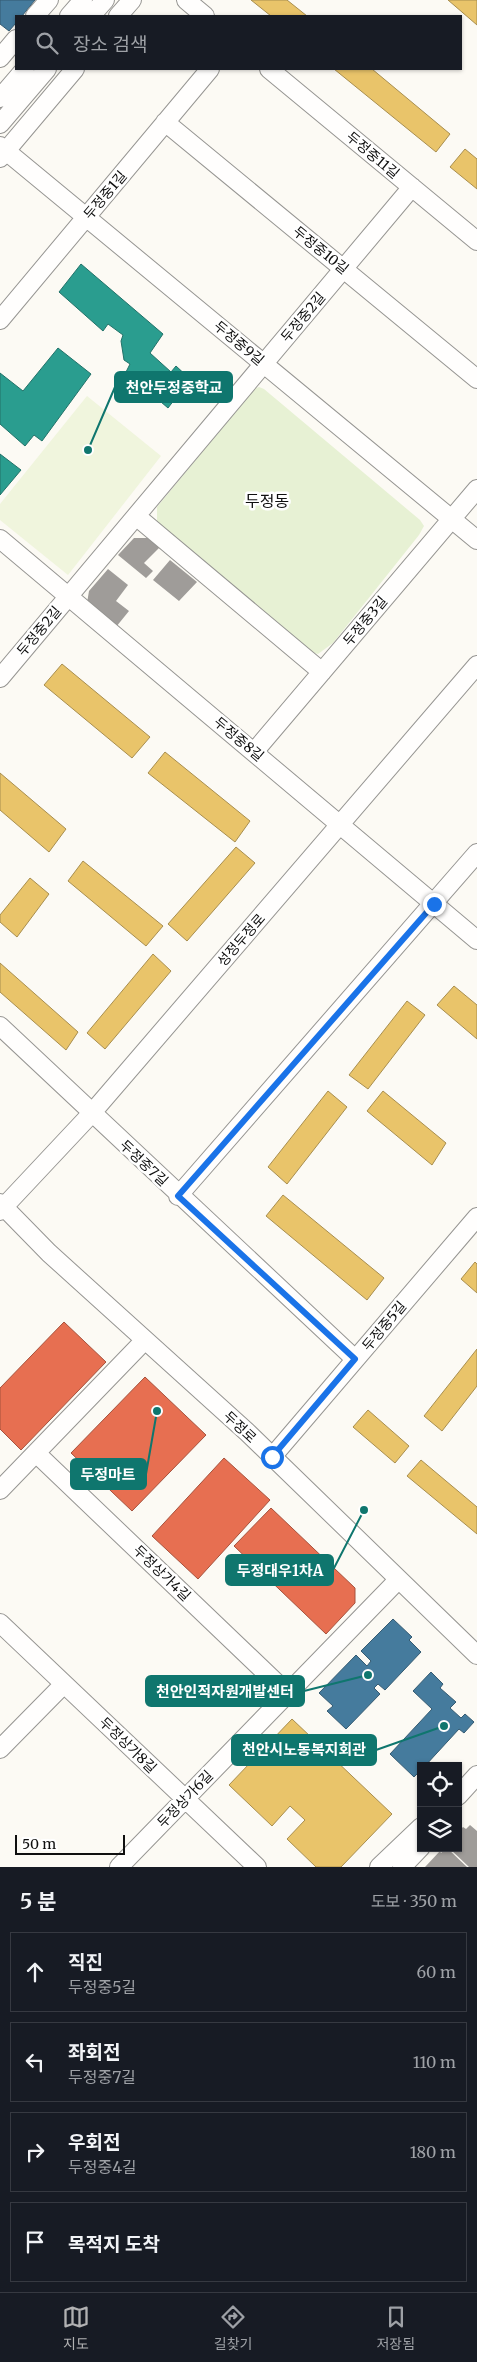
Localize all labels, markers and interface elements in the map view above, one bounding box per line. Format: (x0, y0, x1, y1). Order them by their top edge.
search box (15, 15, 462, 70)
icon: search (33, 29, 61, 57)
text: 장소 검색 (73, 32, 147, 56)
street label: 두정중11길 (343, 128, 403, 182)
street label: 두정중1길 (80, 167, 130, 223)
street label: 두정중10길 (290, 222, 352, 278)
street label: 두정중2길 (277, 288, 329, 346)
street label: 두정중9길 (210, 317, 268, 369)
callout: 천안두정중학교 (115, 372, 232, 402)
text: 천안두정중학교 (126, 378, 222, 397)
district label: 두정동 (245, 491, 289, 511)
street label: 두정중3길 (339, 592, 391, 650)
street label: 두정중2길 (13, 602, 65, 660)
street label: 두정중8길 (210, 713, 268, 765)
route end (423, 893, 446, 916)
street label: 성정두정로 (213, 910, 269, 970)
street label: 두정중7길 (116, 1136, 172, 1190)
street label: 두정중5길 (358, 1297, 410, 1355)
street label: 두정로 (220, 1407, 260, 1447)
route start (261, 1446, 284, 1469)
callout: 두정마트 (71, 1459, 146, 1489)
text: 두정마트 (80, 1465, 136, 1484)
street label: 두정상가4길 (129, 1541, 195, 1605)
callout: 두정대우1차A (226, 1555, 333, 1585)
text: 두정대우1차A (237, 1561, 324, 1580)
callout: 천안인적자원개발센터 (146, 1676, 304, 1706)
text: 천안인적자원개발센터 (156, 1682, 294, 1701)
street label: 두정상가8길 (96, 1713, 160, 1777)
callout: 천안시노동복지회관 (232, 1735, 376, 1765)
text: 천안시노동복지회관 (242, 1740, 366, 1759)
map controls (417, 1762, 462, 1852)
button: locate (417, 1762, 462, 1807)
street label: 두정상가6길 (153, 1767, 217, 1831)
button: layers (417, 1807, 462, 1852)
scale bar (15, 1832, 125, 1855)
text: 50 m (22, 1835, 56, 1853)
text: 5 분 (20, 1888, 57, 1915)
text: 도보 · 350 m (371, 1891, 457, 1911)
text: 직진 (68, 1950, 103, 1974)
icon: ahead (21, 1958, 49, 1986)
text: 60 m (416, 1962, 456, 1982)
text: 두정중5길 (68, 1977, 136, 1997)
text: 좌회전 (68, 2040, 120, 2064)
icon: left (21, 2048, 49, 2076)
text: 110 m (413, 2052, 456, 2072)
text: 두정중7길 (68, 2067, 136, 2087)
text: 우회전 (68, 2130, 120, 2154)
icon: right (21, 2138, 49, 2166)
text: 180 m (410, 2142, 456, 2162)
text: 두정중4길 (68, 2157, 137, 2177)
icon: arrive (21, 2228, 49, 2256)
text: 목적지 도착 (68, 2232, 160, 2256)
tab: 지도 (62, 2303, 90, 2353)
tab: 길찾기 (214, 2303, 253, 2353)
tab: 저장됨 (376, 2303, 415, 2353)

